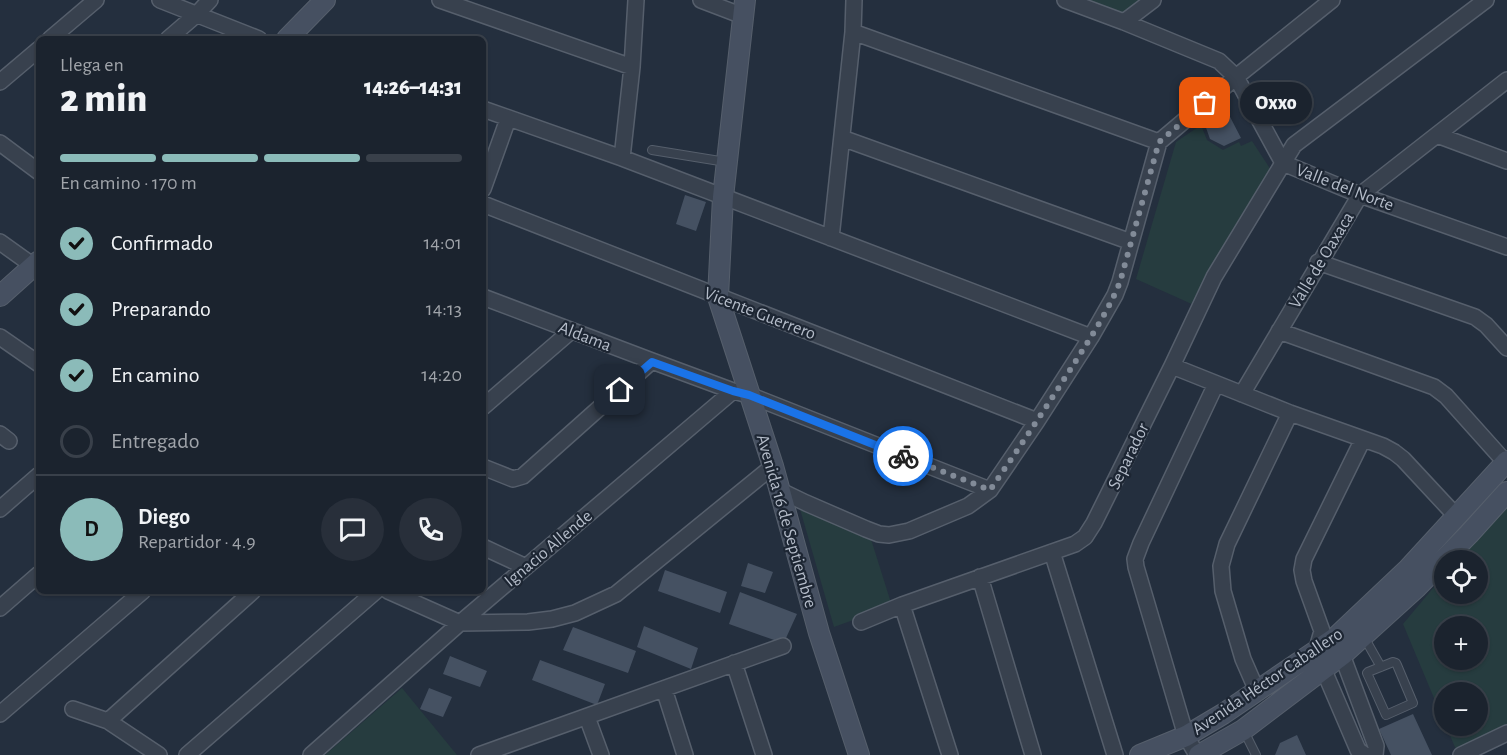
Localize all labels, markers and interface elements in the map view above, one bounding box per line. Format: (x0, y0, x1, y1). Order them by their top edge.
text: Llega en (60, 55, 124, 75)
text: 14:26–14:31 (364, 76, 462, 98)
pin (1179, 77, 1230, 128)
text: 2 min (60, 80, 147, 119)
callout: Oxxo (1241, 82, 1313, 124)
icon: bag (1188, 86, 1221, 119)
text: Oxxo (1255, 93, 1297, 113)
street label: Valle del Norte (1293, 161, 1396, 215)
text: En camino · 170 m (60, 173, 197, 193)
street label: Valle de Oaxaca (1286, 209, 1358, 312)
icon: check (60, 227, 93, 260)
text: Confirmado (111, 232, 213, 254)
text: 14:01 (423, 233, 462, 253)
street label: Vicente Guerrero (701, 284, 818, 344)
icon: check (60, 293, 93, 326)
text: Preparando (111, 298, 211, 320)
text: 14:13 (426, 299, 462, 319)
street label: Aldama (556, 319, 614, 355)
icon: check (60, 359, 93, 392)
text: En camino (111, 364, 200, 386)
pin (594, 364, 645, 415)
text: 14:20 (421, 365, 462, 385)
icon: home (603, 373, 636, 406)
street label: Separador (1105, 420, 1153, 493)
courier (873, 426, 933, 486)
text: Entregado (111, 430, 200, 452)
street label: Avenida 16 de Septiembre (753, 432, 819, 610)
icon: bike (887, 440, 920, 473)
button: chat (321, 498, 384, 561)
button: phone (399, 498, 462, 561)
text: Diego (138, 506, 190, 528)
street label: Ignacio Allende (501, 507, 596, 590)
text: D (84, 518, 99, 540)
text: Repartidor · 4.9 (138, 532, 256, 552)
map controls (1434, 550, 1488, 736)
button: locate (1434, 550, 1488, 604)
button: + (1434, 616, 1488, 670)
street label: Avenida Héctor Caballero (1189, 625, 1346, 739)
button: − (1434, 682, 1488, 736)

